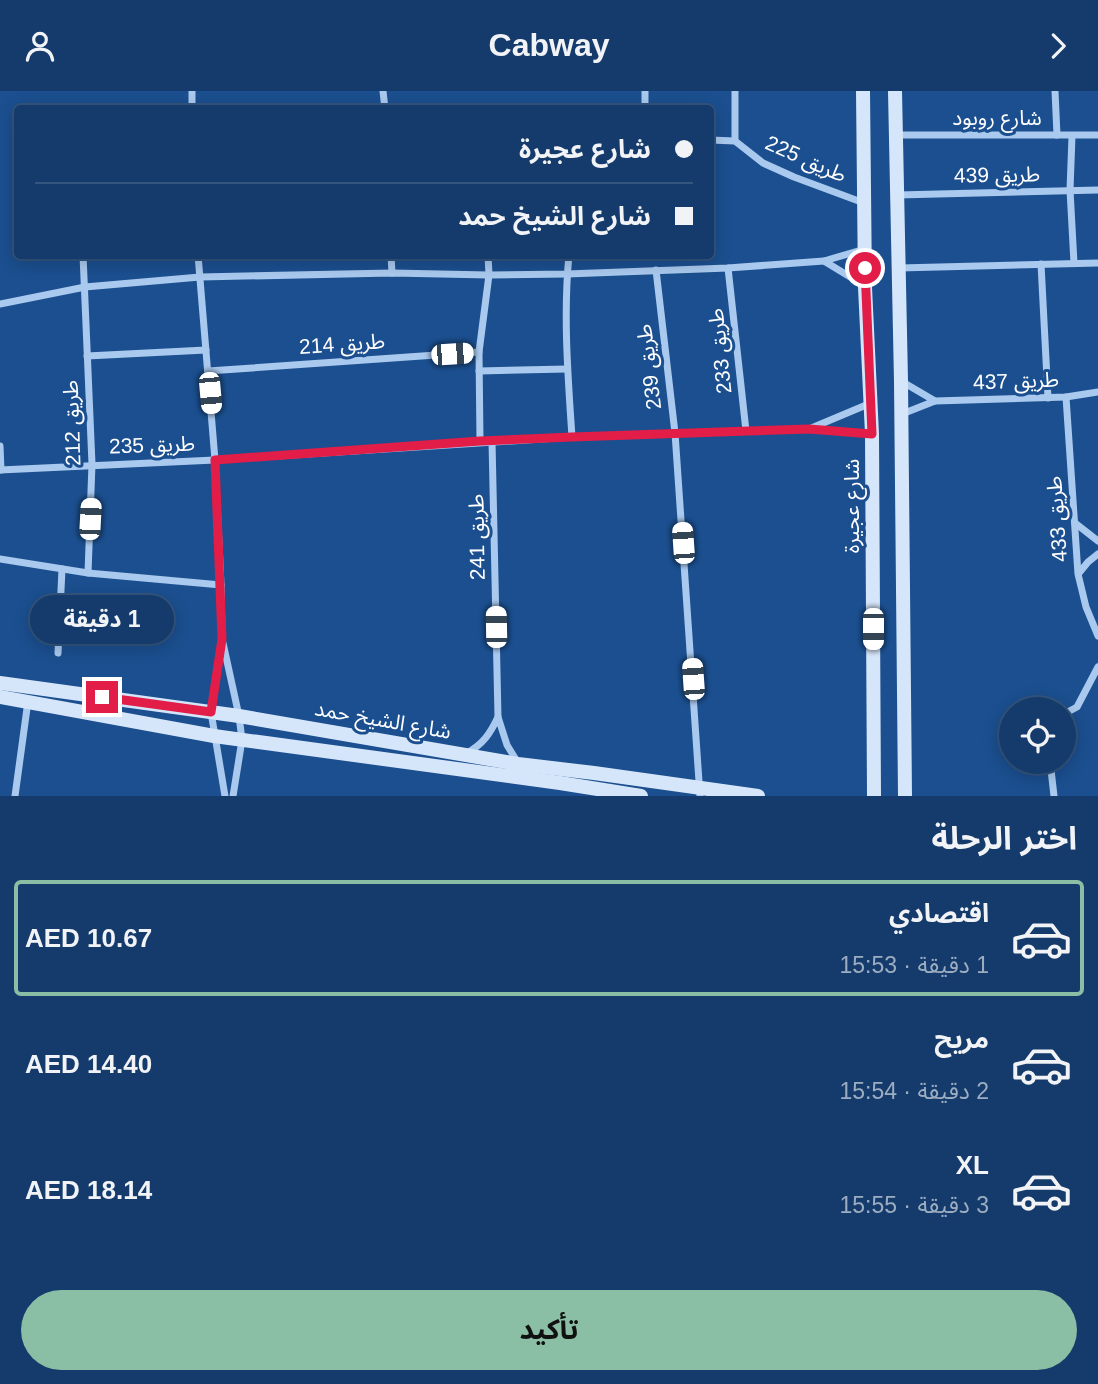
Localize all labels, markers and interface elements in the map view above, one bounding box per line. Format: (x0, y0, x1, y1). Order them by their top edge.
icon: person (21, 27, 59, 65)
text: Cabway (489, 27, 609, 63)
icon: forward (1039, 27, 1077, 65)
street label: شارع روبود (952, 106, 1042, 133)
street label: طريق 225 (761, 131, 850, 188)
text: شارع عجيرة (519, 134, 651, 164)
street label: طريق 439 (954, 162, 1040, 189)
text: شارع الشيخ حمد (458, 201, 651, 231)
route start (849, 252, 881, 284)
street label: طريق 233 (704, 307, 737, 395)
street label: طريق 239 (632, 323, 667, 411)
street label: طريق 214 (298, 329, 386, 360)
car (431, 342, 474, 366)
street label: طريق 437 (973, 368, 1059, 395)
car (198, 371, 223, 415)
street label: طريق 212 (59, 380, 86, 466)
street label: طريق 235 (109, 432, 195, 459)
street label: شارع عجيرة (840, 459, 867, 553)
street label: طريق 433 (1042, 475, 1073, 563)
street label: طريق 241 (464, 494, 491, 580)
car (79, 497, 102, 541)
car (672, 521, 695, 565)
callout: 1 دقيقة (30, 595, 174, 645)
text: 1 دقيقة (63, 606, 141, 632)
car (486, 606, 507, 648)
car (863, 608, 884, 650)
car (682, 657, 705, 701)
route end (86, 681, 118, 713)
street label: شارع الشيخ حمد (312, 696, 453, 747)
map controls (999, 697, 1076, 774)
button: locate (999, 697, 1076, 774)
text: اختر الرحلة (931, 820, 1077, 856)
text: اقتصادي (889, 898, 989, 928)
icon: car (1010, 907, 1073, 970)
text: AED 10.67 (25, 923, 152, 953)
text: 1 دقيقة · 15:53 (839, 952, 989, 978)
text: مريح (934, 1024, 989, 1054)
icon: car (1010, 1033, 1073, 1096)
text: AED 14.40 (25, 1049, 152, 1079)
text: 2 دقيقة · 15:54 (839, 1078, 989, 1104)
text: XL (956, 1150, 989, 1180)
icon: car (1010, 1159, 1073, 1222)
text: AED 18.14 (25, 1175, 152, 1205)
text: 3 دقيقة · 15:55 (839, 1192, 989, 1218)
button: تأكيد (21, 1290, 1077, 1370)

